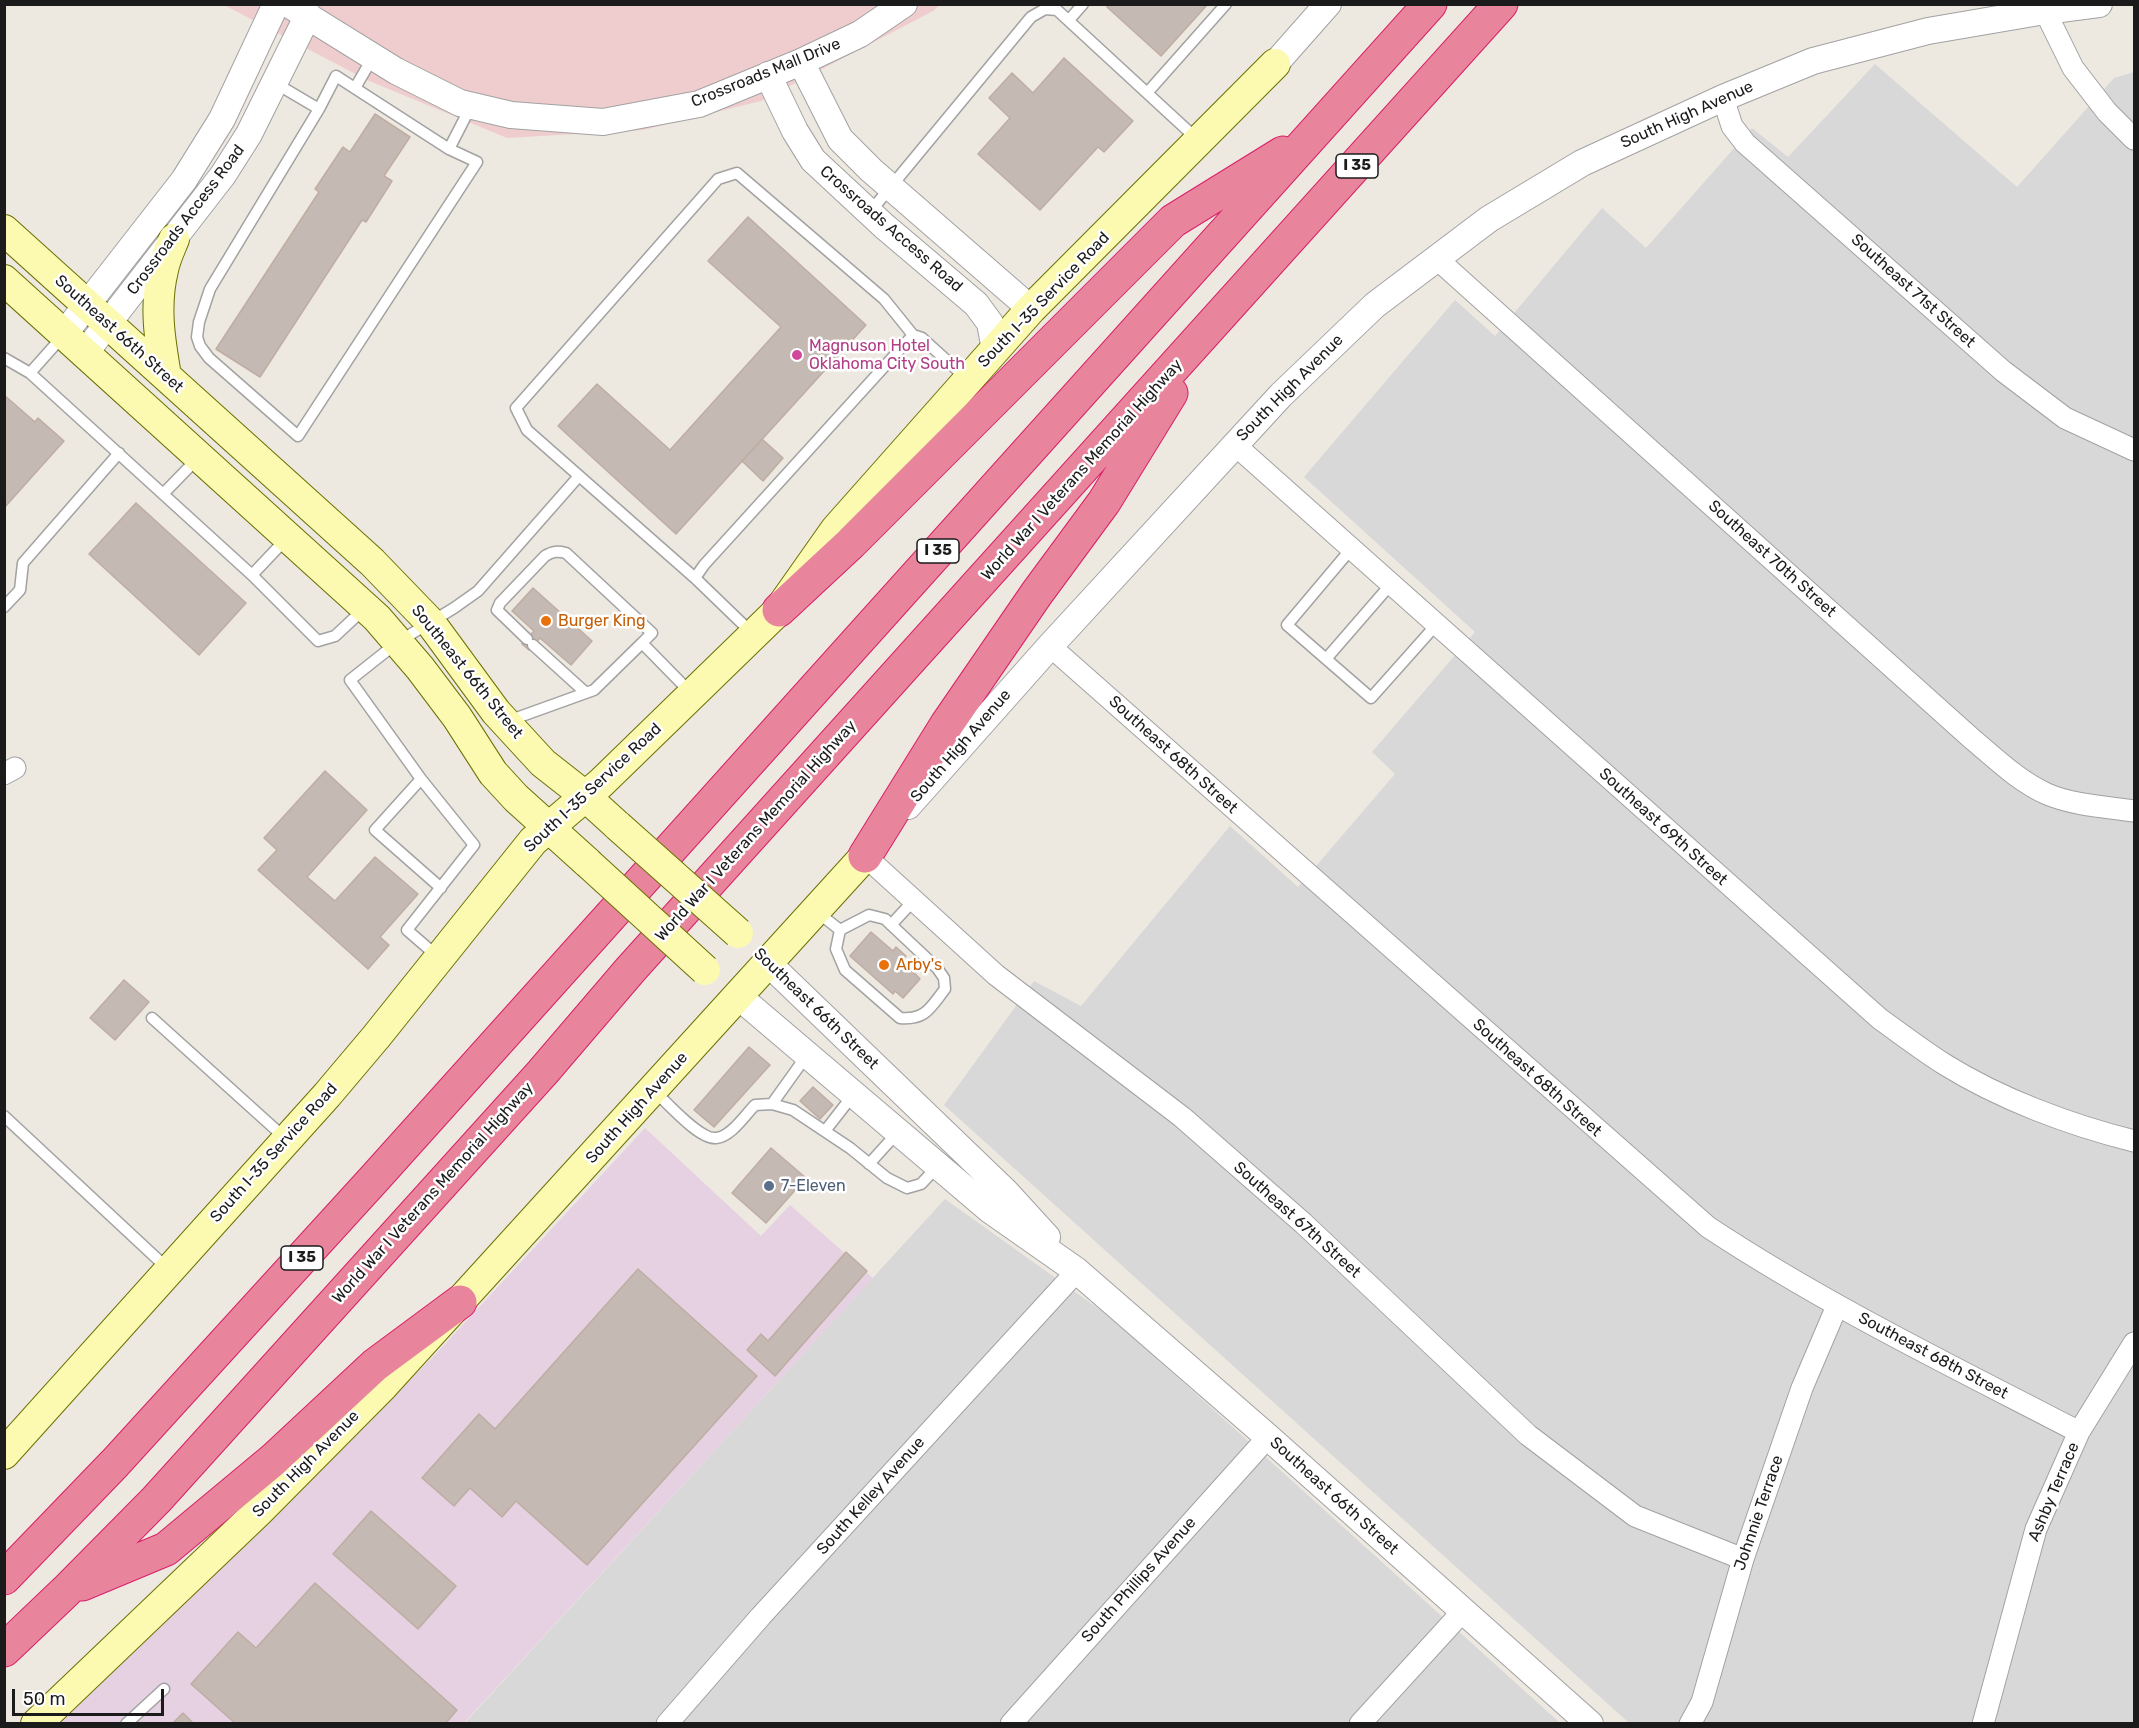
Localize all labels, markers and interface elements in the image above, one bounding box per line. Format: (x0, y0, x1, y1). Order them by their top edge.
street label: Crossroads Mall Drive (689, 34, 843, 112)
street label: South High Avenue (1618, 77, 1756, 153)
street label: Crossroads Access Road (123, 141, 249, 299)
road number: I 35 (1336, 154, 1378, 178)
street label: Crossroads Access Road (816, 162, 966, 296)
street label: South I-35 Service Road (974, 228, 1114, 372)
street label: Southeast 71st Street (1847, 230, 1979, 352)
street label: Southeast 66th Street (51, 271, 187, 397)
street label: South High Avenue (1233, 331, 1347, 445)
place label: Magnuson Hotel Oklahoma City South (809, 336, 965, 374)
marker: Magnuson Hotel Oklahoma City South (790, 348, 804, 362)
street label: World War I Veterans Memorial Highway (977, 355, 1187, 585)
street label: Southeast 70th Street (1704, 497, 1840, 621)
road number: I 35 (917, 539, 959, 563)
street label: Southeast 66th Street (407, 601, 527, 743)
place label: Burger King (558, 611, 645, 631)
marker: Burger King (539, 614, 553, 628)
street label: South High Avenue (907, 686, 1015, 806)
street label: Southeast 68th Street (1105, 692, 1241, 818)
street label: World War I Veterans Memorial Highway (651, 716, 861, 946)
street label: South I-35 Service Road (520, 719, 666, 857)
street label: Southeast 69th Street (1595, 764, 1731, 890)
street label: Southeast 66th Street (749, 944, 883, 1074)
place label: Arby's (896, 955, 942, 975)
marker: Arby's (877, 958, 891, 972)
street label: Southeast 68th Street (1469, 1015, 1605, 1141)
street label: South High Avenue (582, 1048, 692, 1168)
street label: World War I Veterans Memorial Highway (328, 1078, 538, 1308)
street label: South I-35 Service Road (206, 1079, 342, 1227)
street label: Southeast 67th Street (1229, 1158, 1365, 1282)
place label: 7-Eleven (781, 1176, 846, 1196)
marker: 7-Eleven (762, 1179, 776, 1193)
road number: I 35 (281, 1246, 323, 1270)
street label: Southeast 68th Street (1855, 1308, 2011, 1404)
street label: South High Avenue (249, 1407, 363, 1521)
street label: South Kelley Avenue (813, 1433, 929, 1559)
street label: Southeast 66th Street (1266, 1433, 1402, 1559)
street label: Ashby Terrace (2024, 1439, 2084, 1545)
street label: Johnnie Terrace (1730, 1453, 1788, 1573)
street label: South Phillips Avenue (1078, 1513, 1200, 1647)
scale bar (15, 1677, 166, 1715)
text: 50 m (23, 1688, 66, 1710)

